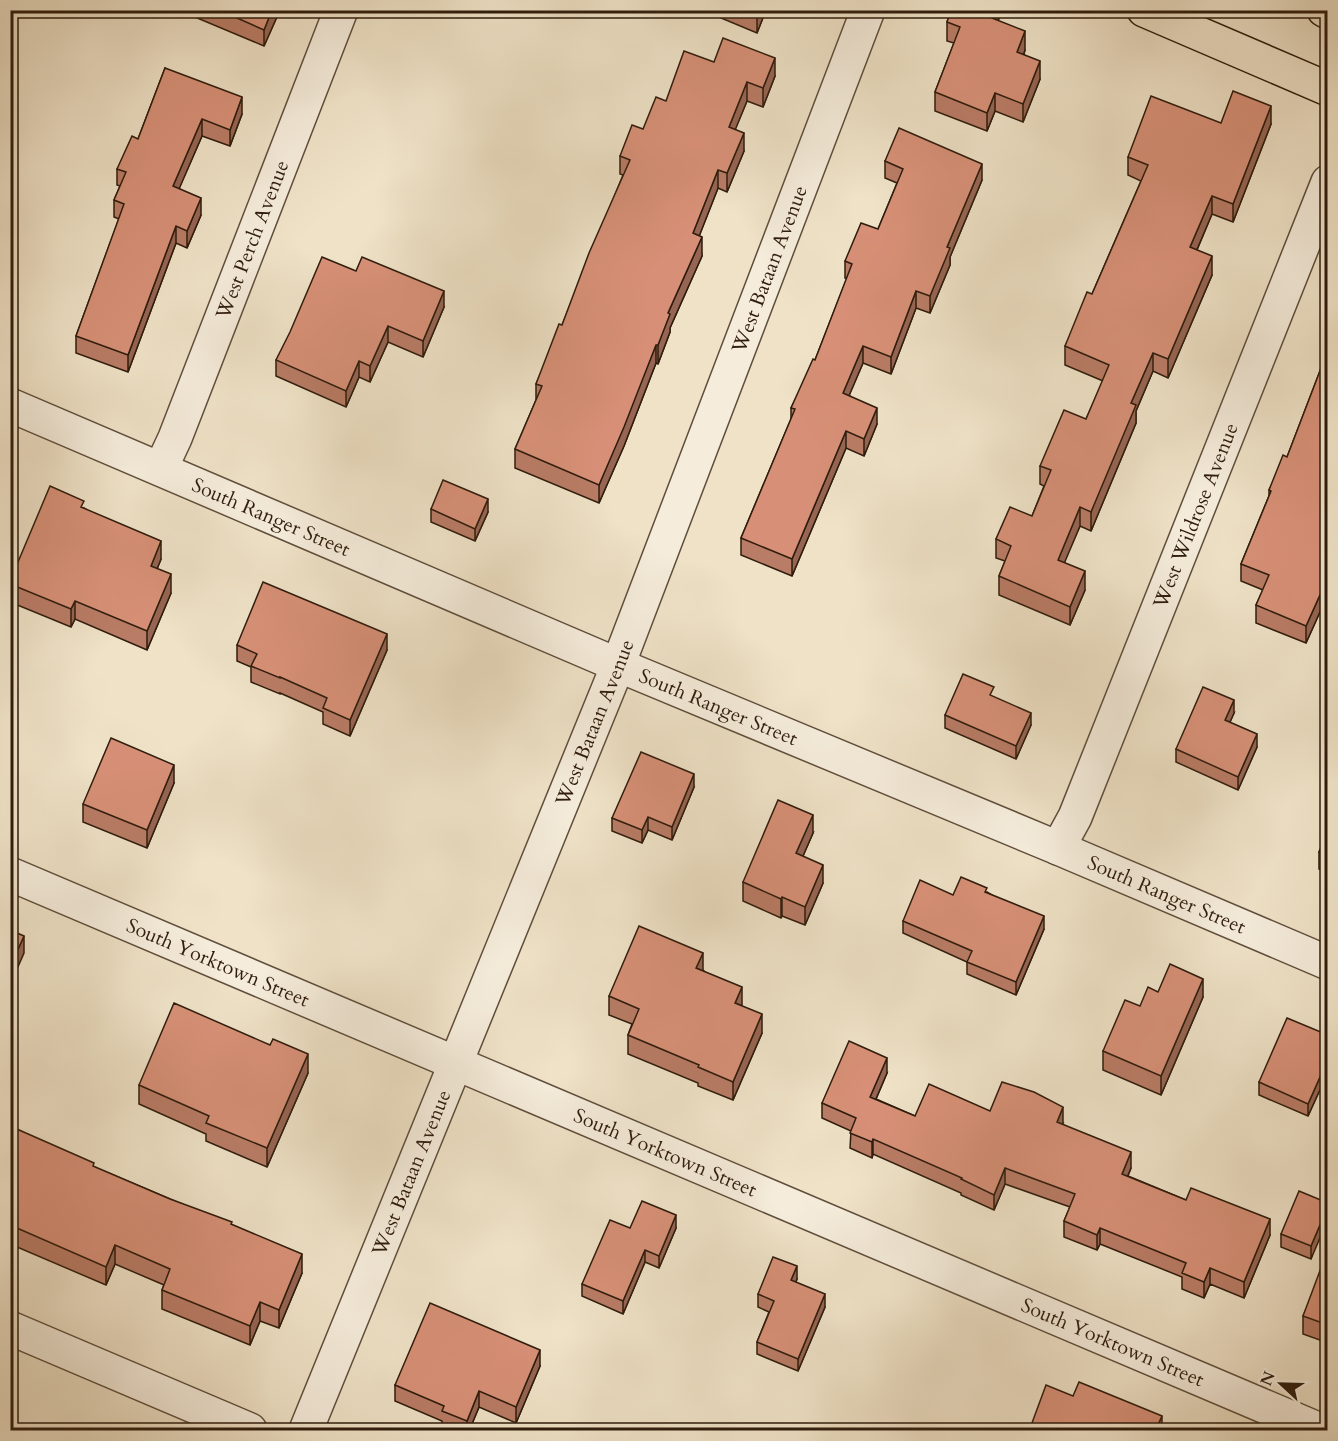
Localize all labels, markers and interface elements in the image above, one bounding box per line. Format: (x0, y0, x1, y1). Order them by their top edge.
street label: West Perch Avenue (209, 156, 295, 324)
street label: West Bataan Avenue (725, 181, 813, 358)
street label: West Wildrose Avenue (1146, 419, 1244, 613)
street label: South Ranger Street (188, 471, 355, 563)
street label: West Bataan Avenue (548, 636, 640, 811)
street label: South Ranger Street (635, 662, 802, 752)
street label: South Ranger Street (1083, 849, 1251, 940)
street label: South Yorktown Street (122, 912, 314, 1013)
street label: West Bataan Avenue (365, 1085, 457, 1261)
street label: South Yorktown Street (570, 1101, 762, 1203)
street label: South Yorktown Street (1017, 1291, 1209, 1393)
north arrow (1251, 1354, 1311, 1414)
text: N (1255, 1368, 1281, 1389)

